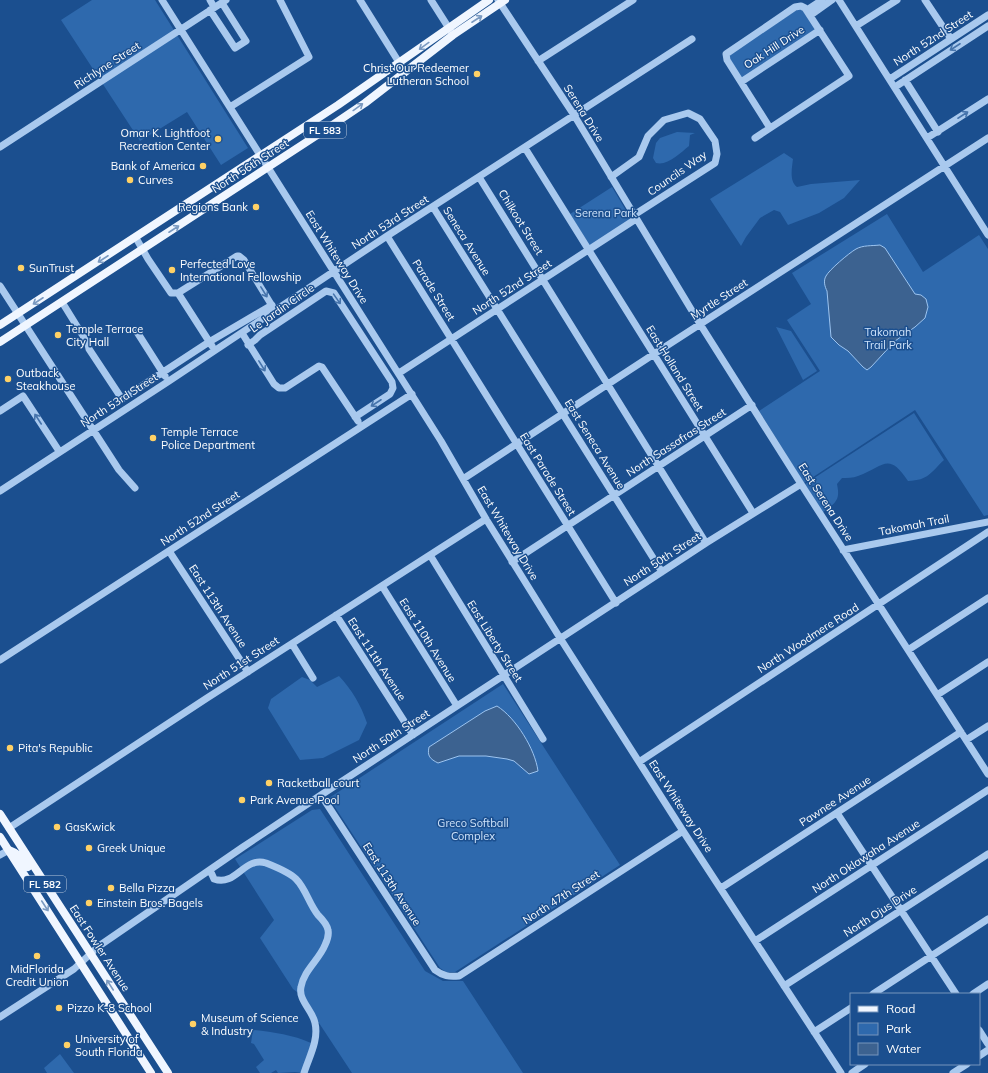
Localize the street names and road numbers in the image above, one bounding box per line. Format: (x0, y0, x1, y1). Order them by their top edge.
street label: North 52nd Street (891, 7, 975, 69)
street label: Oak Hill Drive (741, 22, 807, 72)
street label: Richlyne Street (71, 38, 143, 92)
street label: Serena Drive (561, 82, 607, 144)
road number: FL 583 (304, 122, 346, 138)
street label: North 56th Street (209, 136, 291, 196)
street label: Councils Way (645, 147, 709, 199)
street label: Chilkoot Street (495, 187, 547, 257)
street label: North 53rd Street (349, 192, 431, 252)
street label: Seneca Avenue (440, 204, 494, 278)
street label: East Whiteway Drive (303, 208, 371, 306)
street label: North 52nd Street (470, 256, 554, 318)
street label: Parade Street (410, 257, 459, 323)
street label: Myrtle Street (688, 275, 750, 323)
street label: Le Jardin Circle (247, 281, 317, 335)
street label: East Holland Street (643, 323, 707, 413)
street label: North 53rd Street (78, 370, 160, 430)
street label: East Seneca Avenue (562, 396, 628, 492)
street label: North Sassafras Street (624, 404, 729, 479)
street label: East Parade Street (517, 430, 579, 518)
street label: East Serena Drive (796, 460, 856, 544)
street label: East Whiteway Drive (474, 483, 542, 583)
street label: North 52nd Street (158, 487, 242, 549)
street label: Takomah Trail (878, 511, 950, 539)
street label: North 50th Street (621, 529, 703, 589)
street label: East 113th Avenue (186, 562, 250, 650)
street label: East 110th Avenue (397, 595, 459, 685)
street label: East Liberty Street (464, 598, 526, 685)
street label: North Woodmere Road (755, 600, 861, 676)
street label: East 111th Avenue (345, 615, 409, 703)
street label: North 51st Street (200, 633, 282, 693)
street label: North 50th Street (350, 706, 432, 766)
street label: East Whiteway Drive (646, 757, 716, 855)
street label: Pawnee Avenue (797, 773, 873, 829)
street label: North Oklawaha Avenue (810, 816, 922, 896)
street label: East 113th Avenue (360, 840, 424, 928)
street label: North 47th Street (520, 867, 602, 927)
road number: FL 582 (24, 876, 66, 892)
street label: North Ojus Drive (841, 882, 919, 940)
street label: East Fowler Avenue (67, 902, 133, 994)

